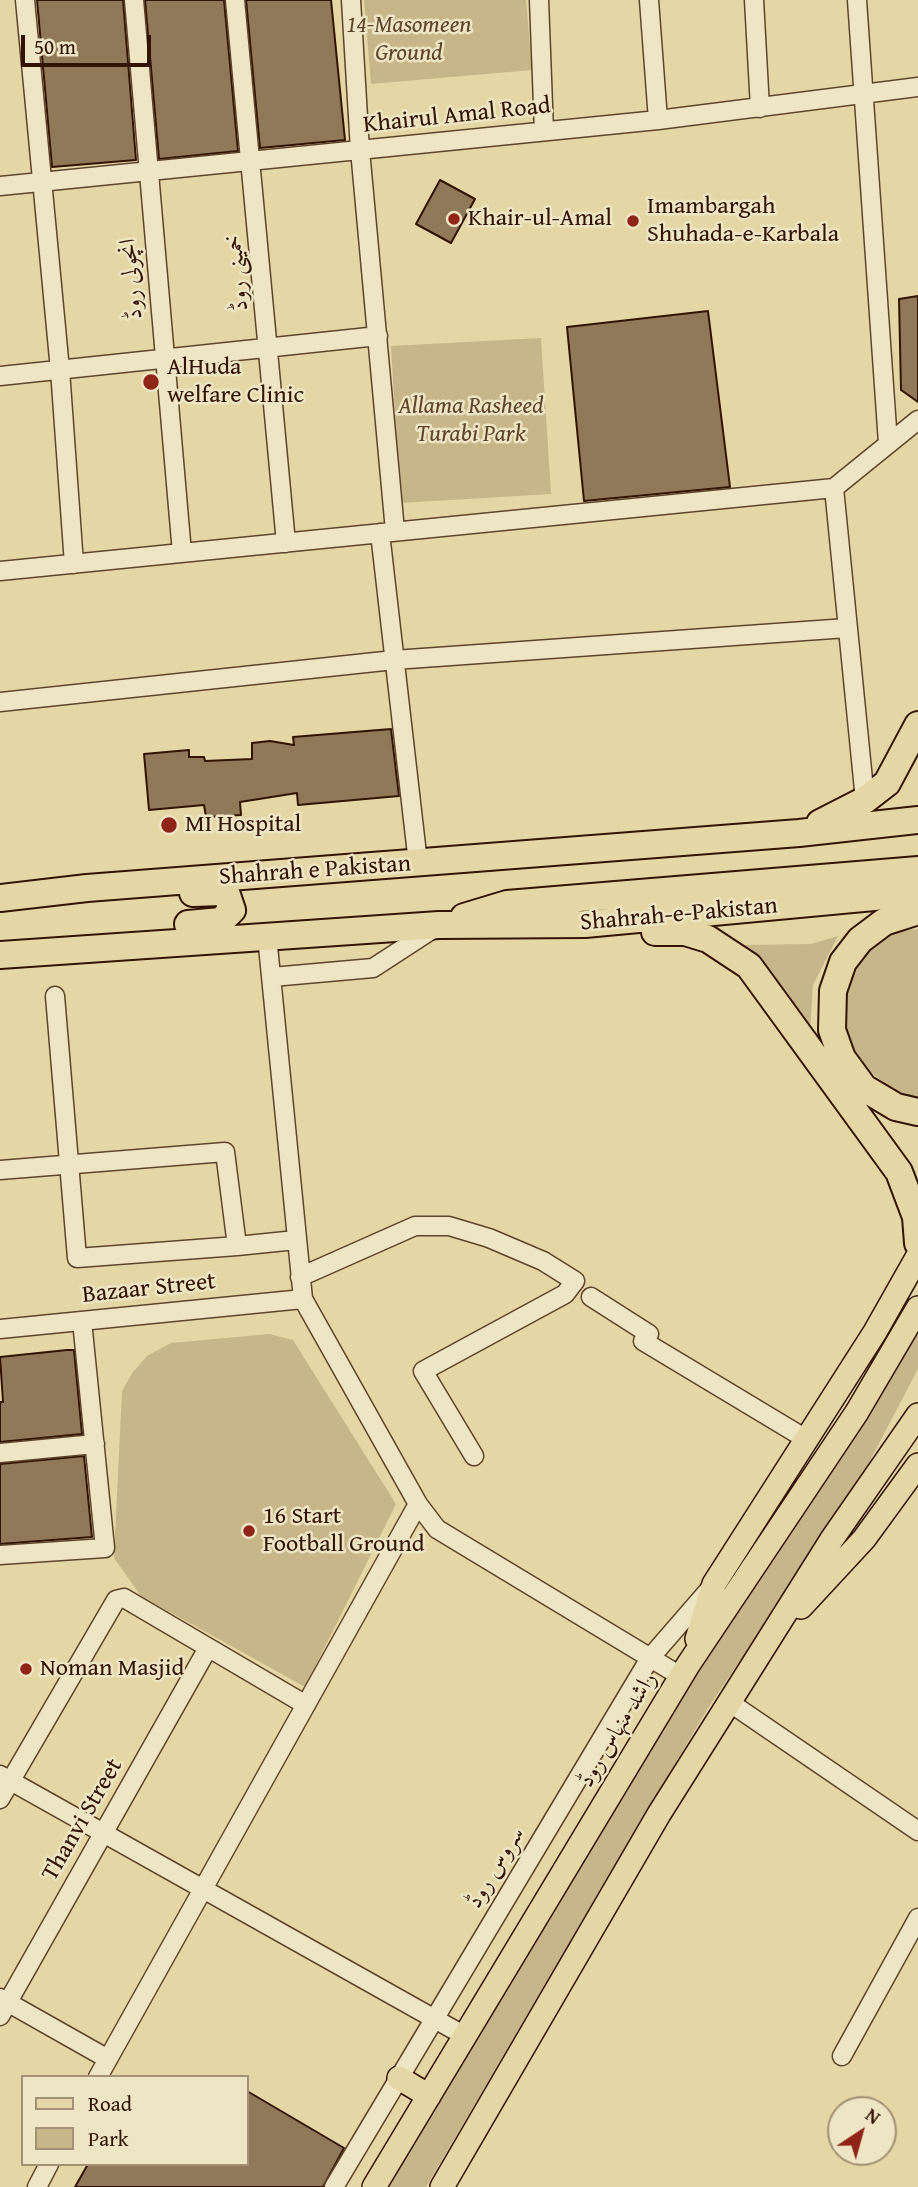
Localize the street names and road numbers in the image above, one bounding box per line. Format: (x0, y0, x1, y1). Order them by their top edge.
street label: Khairul Amal Road (362, 92, 552, 140)
street label: خمینی روڈ (220, 234, 256, 312)
street label: انچولی روڈ (114, 237, 150, 321)
street label: Shahrah e Pakistan (218, 850, 412, 892)
street label: Shahrah-e-Pakistan (579, 892, 779, 938)
street label: Bazaar Street (81, 1268, 217, 1310)
street label: راشد منہاس روڈ (572, 1667, 664, 1793)
street label: Thanvi Street (36, 1754, 130, 1886)
street label: سروس روڈ (460, 1822, 532, 1914)

